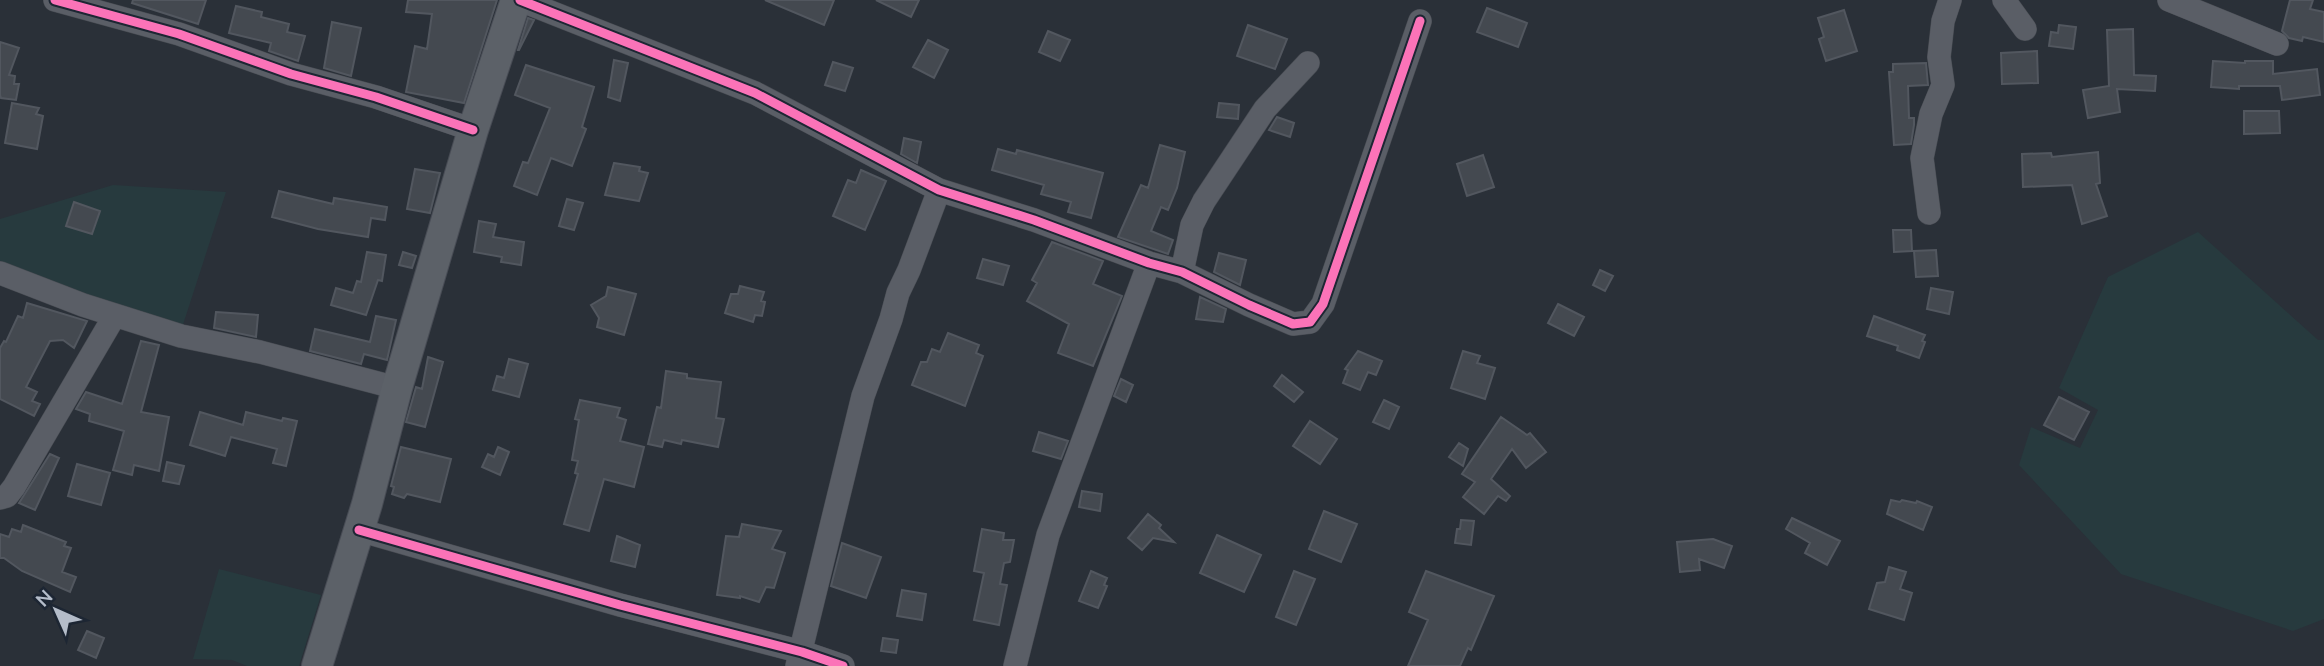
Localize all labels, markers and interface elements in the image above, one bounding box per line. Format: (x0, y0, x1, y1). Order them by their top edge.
north arrow (21, 575, 91, 645)
text: N (30, 584, 58, 612)

